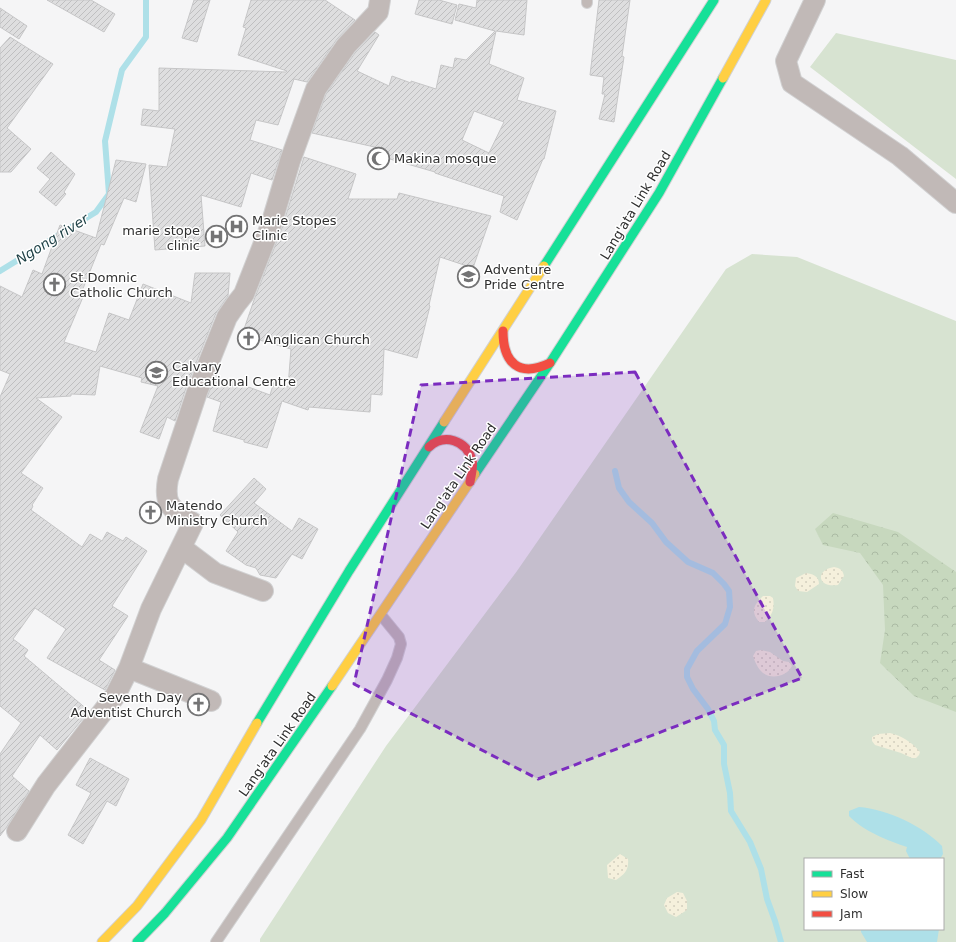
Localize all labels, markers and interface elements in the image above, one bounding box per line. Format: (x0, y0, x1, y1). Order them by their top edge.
mosque icon: Makina mosque (366, 145, 392, 171)
street label: Lang'ata Link Road (597, 148, 674, 262)
place label: Makina mosque (394, 151, 497, 166)
water label: Ngong river (13, 210, 92, 268)
place label: Marie Stopes Clinic (252, 213, 337, 243)
hospital icon: Marie Stopes Clinic (224, 214, 250, 240)
place label: marie stope clinic (122, 223, 200, 253)
hospital icon: marie stope clinic (203, 224, 229, 250)
place label: Adventure Pride Centre (484, 262, 564, 292)
school or university icon: Adventure Pride Centre (455, 263, 481, 289)
place label: St.Domnic Catholic Church (70, 270, 173, 300)
church icon: St.Domnic Catholic Church (41, 271, 67, 297)
church icon: Anglican Church (235, 326, 261, 352)
place label: Anglican Church (264, 332, 370, 347)
place label: Calvary Educational Centre (172, 359, 296, 389)
school or university icon: Calvary Educational Centre (144, 360, 170, 386)
street label: Lang'ata Link Road (418, 421, 499, 532)
place label: Matendo Ministry Church (166, 498, 268, 528)
church icon: Matendo Ministry Church (138, 499, 164, 525)
street label: Lang'ata Link Road (236, 689, 319, 799)
place label: Seventh Day Adventist Church (70, 690, 182, 720)
church icon: Seventh Day Adventist Church (185, 691, 211, 717)
legend (804, 858, 944, 930)
text: Fast (840, 867, 864, 881)
text: Slow (840, 887, 868, 901)
text: Jam (839, 907, 863, 921)

